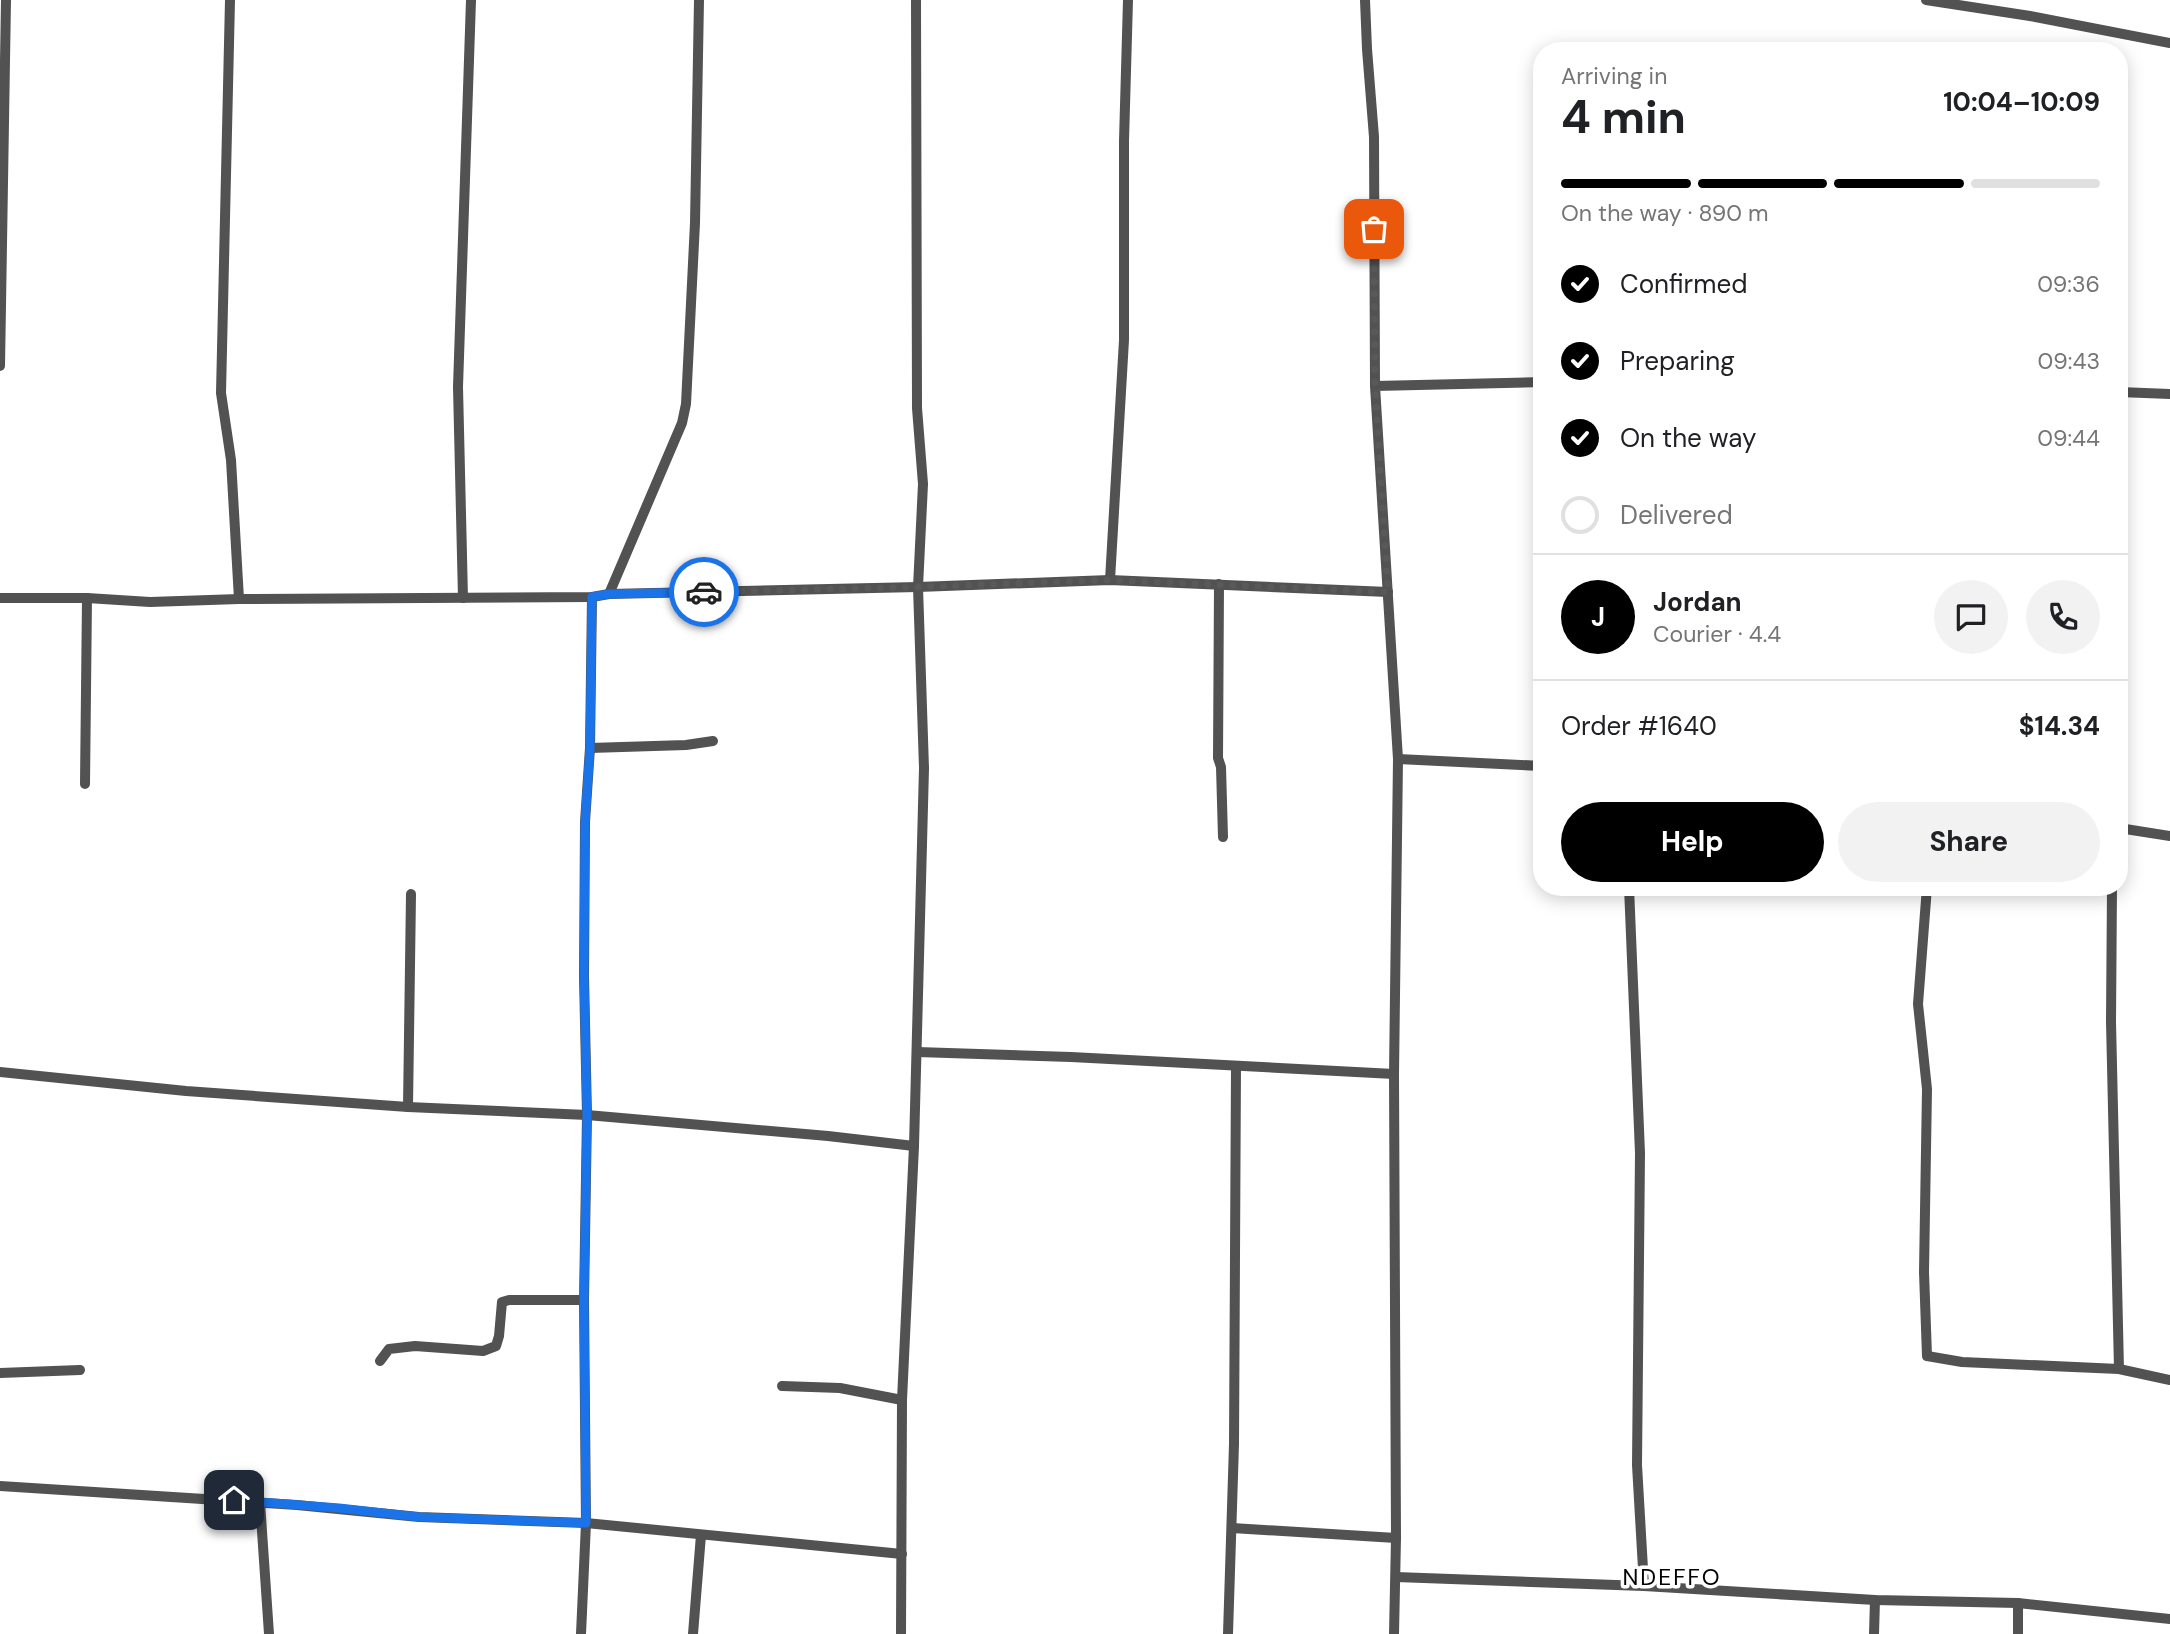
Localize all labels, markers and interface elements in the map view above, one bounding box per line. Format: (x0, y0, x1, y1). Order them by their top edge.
text: Arriving in (1561, 61, 1667, 91)
text: 10:04–10:09 (1943, 85, 2100, 119)
text: 4 min (1561, 87, 1686, 147)
text: On the way · 890 m (1561, 198, 1769, 228)
pin (1344, 199, 1404, 259)
icon: bag (1355, 210, 1393, 248)
icon: check (1561, 265, 1599, 303)
text: Confirmed (1620, 267, 1747, 301)
text: 09:36 (2037, 269, 2100, 299)
icon: check (1561, 342, 1599, 380)
text: Preparing (1620, 344, 1735, 378)
text: 09:43 (2038, 346, 2100, 376)
icon: check (1561, 419, 1599, 457)
text: On the way (1620, 421, 1756, 455)
text: 09:44 (2037, 423, 2100, 453)
text: Delivered (1620, 498, 1733, 532)
courier (669, 557, 739, 627)
icon: car (685, 573, 723, 611)
button: chat (1934, 580, 2008, 654)
button: phone (2026, 580, 2100, 654)
text: Jordan (1653, 585, 1742, 619)
text: J (1591, 600, 1605, 634)
text: Courier · 4.4 (1653, 619, 1781, 649)
text: Order #1640 (1561, 709, 1717, 743)
text: $14.34 (2019, 709, 2100, 743)
button: Help (1561, 802, 1824, 882)
button: Share (1838, 802, 2100, 882)
pin (204, 1470, 264, 1530)
icon: home (215, 1481, 253, 1519)
district label: NDEFFO (1622, 1562, 1722, 1592)

